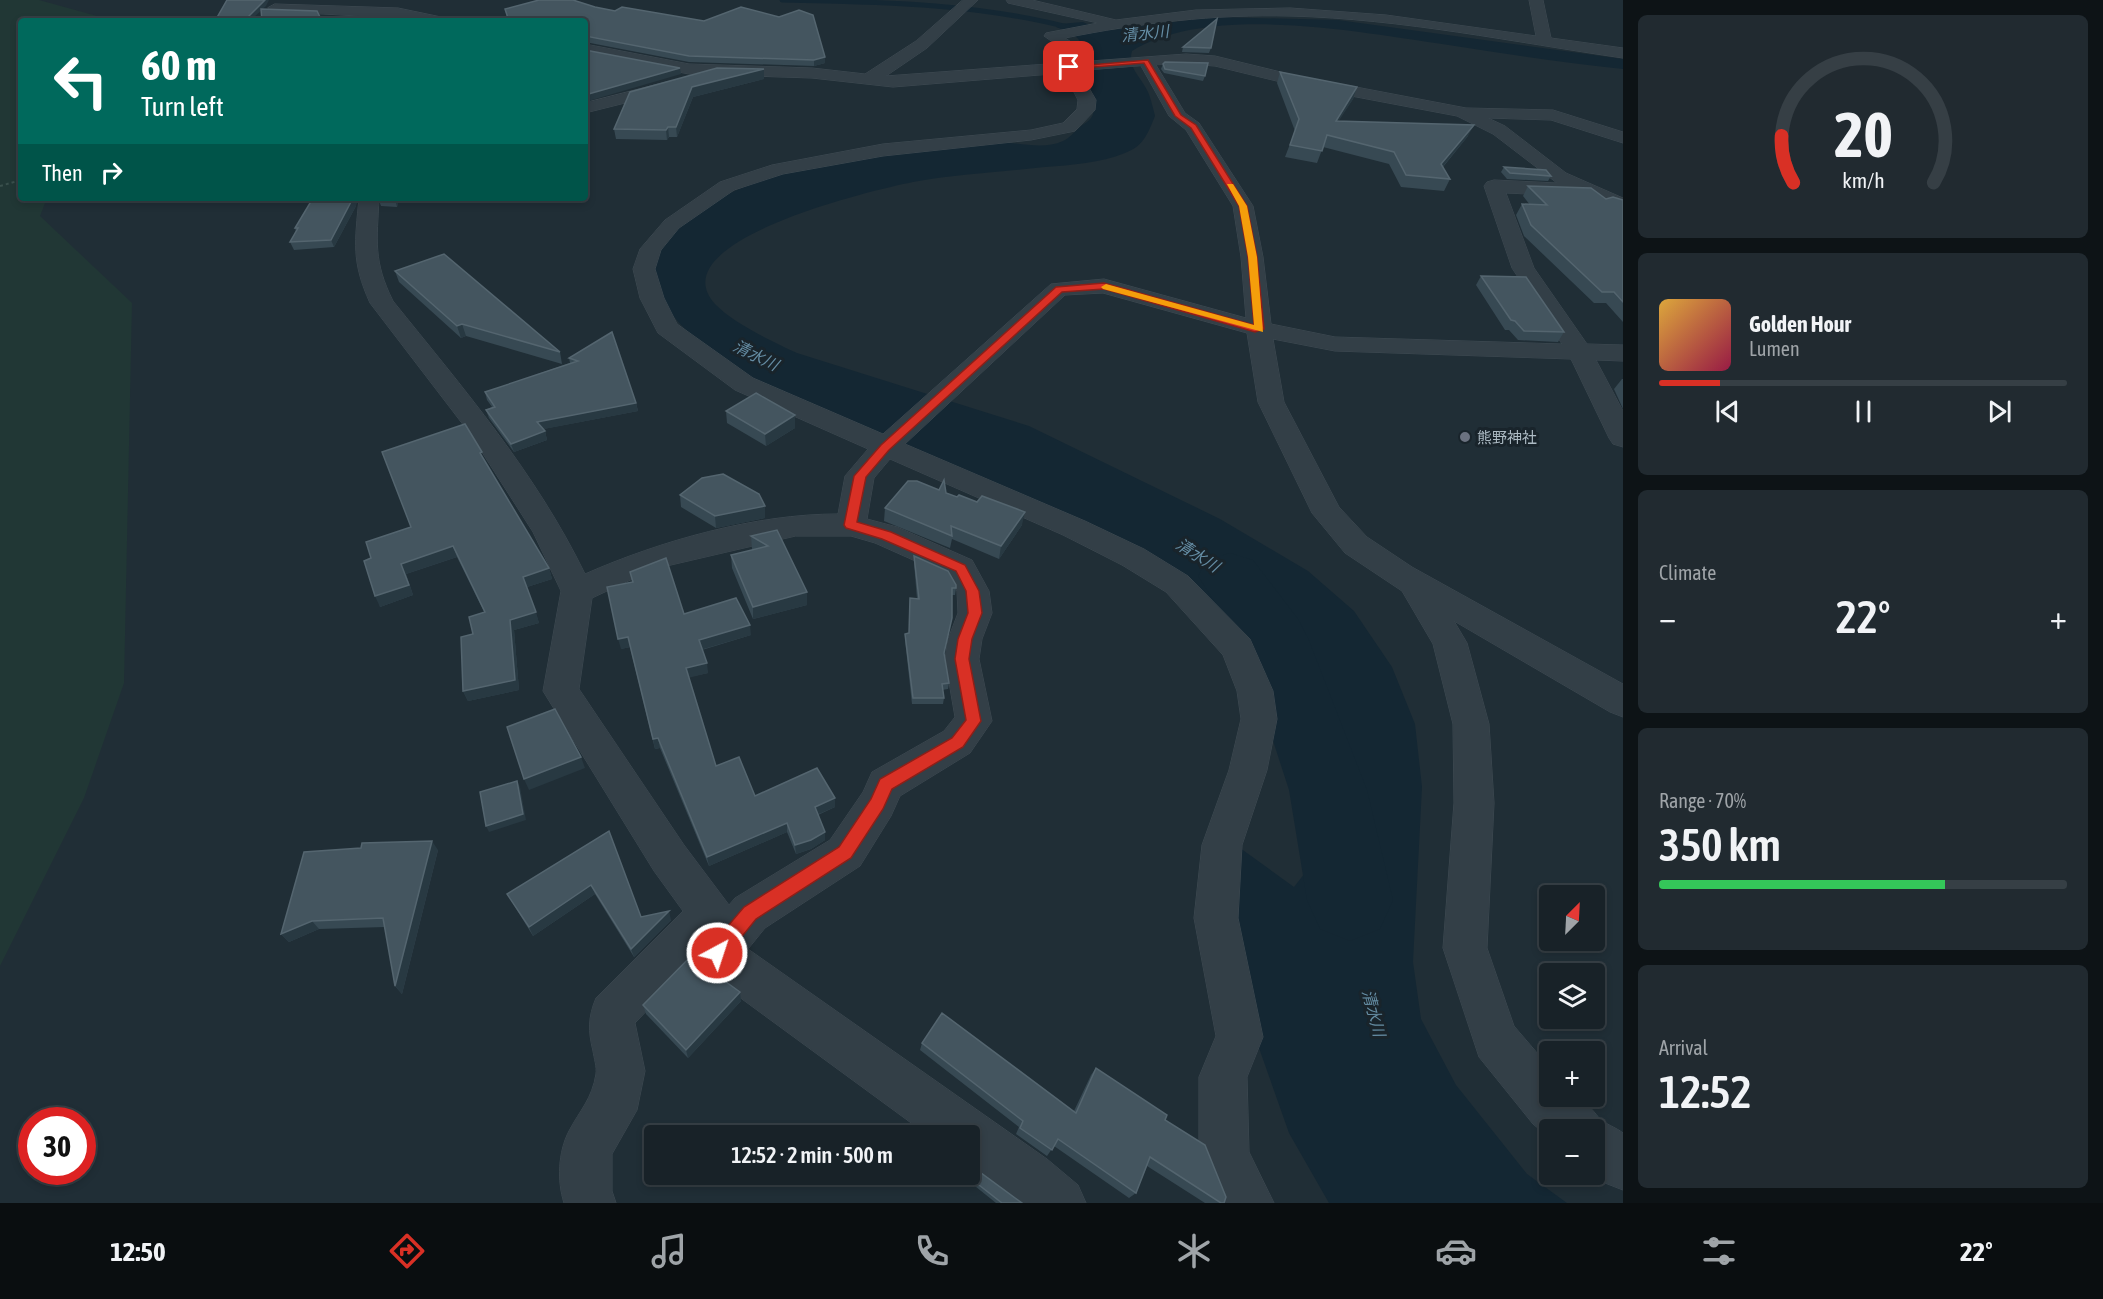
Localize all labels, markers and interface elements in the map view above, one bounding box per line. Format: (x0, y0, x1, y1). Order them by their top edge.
water label: 清水川 (1120, 21, 1172, 44)
text: 60 m (141, 41, 216, 89)
pin (1043, 41, 1094, 92)
icon: left (42, 42, 120, 120)
icon: arrive (1052, 50, 1085, 83)
text: Turn left (141, 91, 224, 122)
text: 20 (1834, 99, 1892, 170)
icon: right (95, 156, 128, 189)
text: Then (42, 160, 83, 186)
text: km/h (1842, 169, 1884, 194)
text: Golden Hour (1749, 311, 1851, 337)
water label: 清水川 (730, 336, 783, 374)
text: Lumen (1749, 337, 1800, 360)
icon: previous (1711, 395, 1744, 428)
icon: pause (1847, 395, 1880, 428)
icon: next (1983, 395, 2016, 428)
place label: 熊野神社 (1477, 429, 1537, 446)
marker: 熊野神社 (1458, 430, 1472, 444)
water label: 清水川 (1173, 535, 1225, 576)
text: Climate (1659, 561, 1716, 584)
text: 22° (1836, 591, 1890, 643)
text: − (1659, 598, 1676, 636)
text: + (2050, 598, 2067, 636)
text: Range · 70% (1659, 789, 1746, 812)
text: 350 km (1659, 819, 1781, 871)
north arrow (1539, 885, 1605, 951)
map controls (1539, 885, 1605, 1185)
position arrow (685, 921, 749, 985)
button: layers (1539, 963, 1605, 1029)
water label: 清水川 (1359, 987, 1389, 1040)
text: Arrival (1659, 1036, 1708, 1059)
button: + (1539, 1041, 1605, 1107)
text: 12:52 (1659, 1066, 1752, 1118)
speed limit sign: 30 (18, 1107, 96, 1185)
button: − (1539, 1119, 1605, 1185)
text: 12:52 · 2 min · 500 m (731, 1142, 893, 1168)
icon: directions (386, 1230, 428, 1272)
icon: music (648, 1230, 690, 1272)
icon: phone (911, 1230, 953, 1272)
icon: climate (1173, 1230, 1215, 1272)
icon: car (1435, 1230, 1477, 1272)
icon: filters (1698, 1230, 1740, 1272)
text: 12:50 (110, 1236, 166, 1267)
text: 22° (1960, 1236, 1993, 1267)

